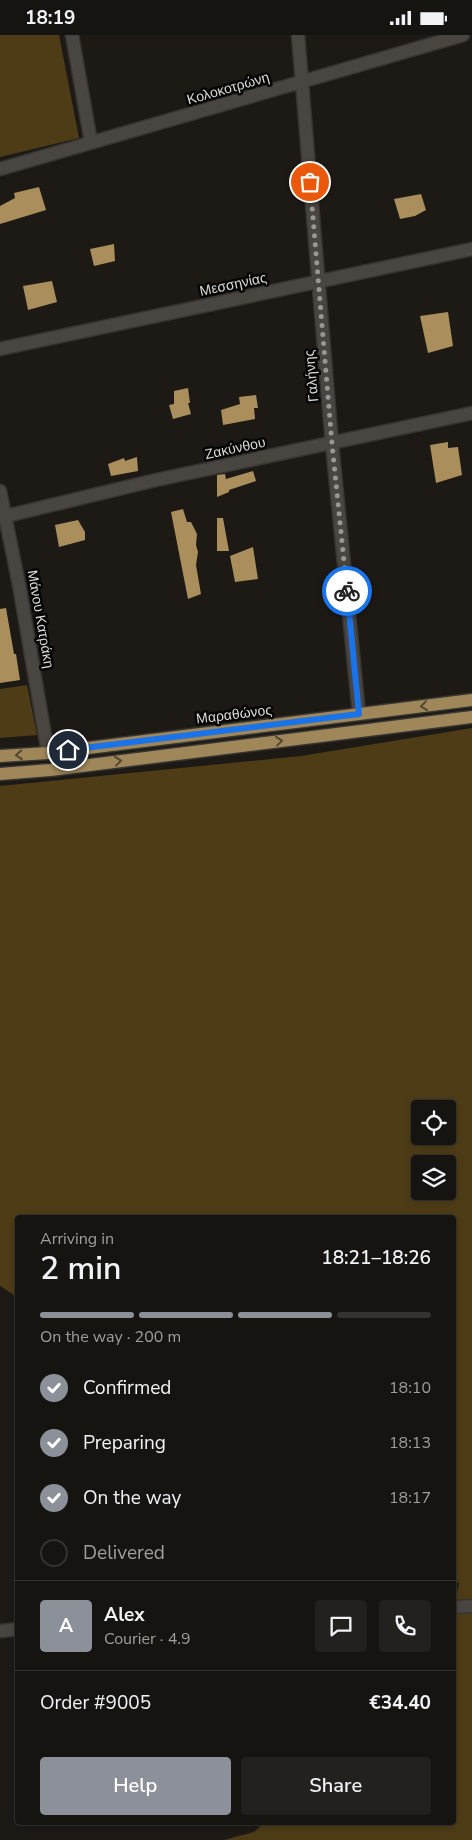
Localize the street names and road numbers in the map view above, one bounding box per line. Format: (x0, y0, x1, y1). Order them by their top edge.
street label: Κολοκοτρώνη (185, 68, 272, 109)
street label: Μεσσηνίας (198, 268, 269, 301)
street label: Γαλήνης (300, 349, 323, 403)
street label: Ζακύνθου (203, 433, 267, 464)
street label: Μάνου Κατράκη (23, 568, 58, 670)
street label: Μαραθώνος (195, 700, 273, 729)

